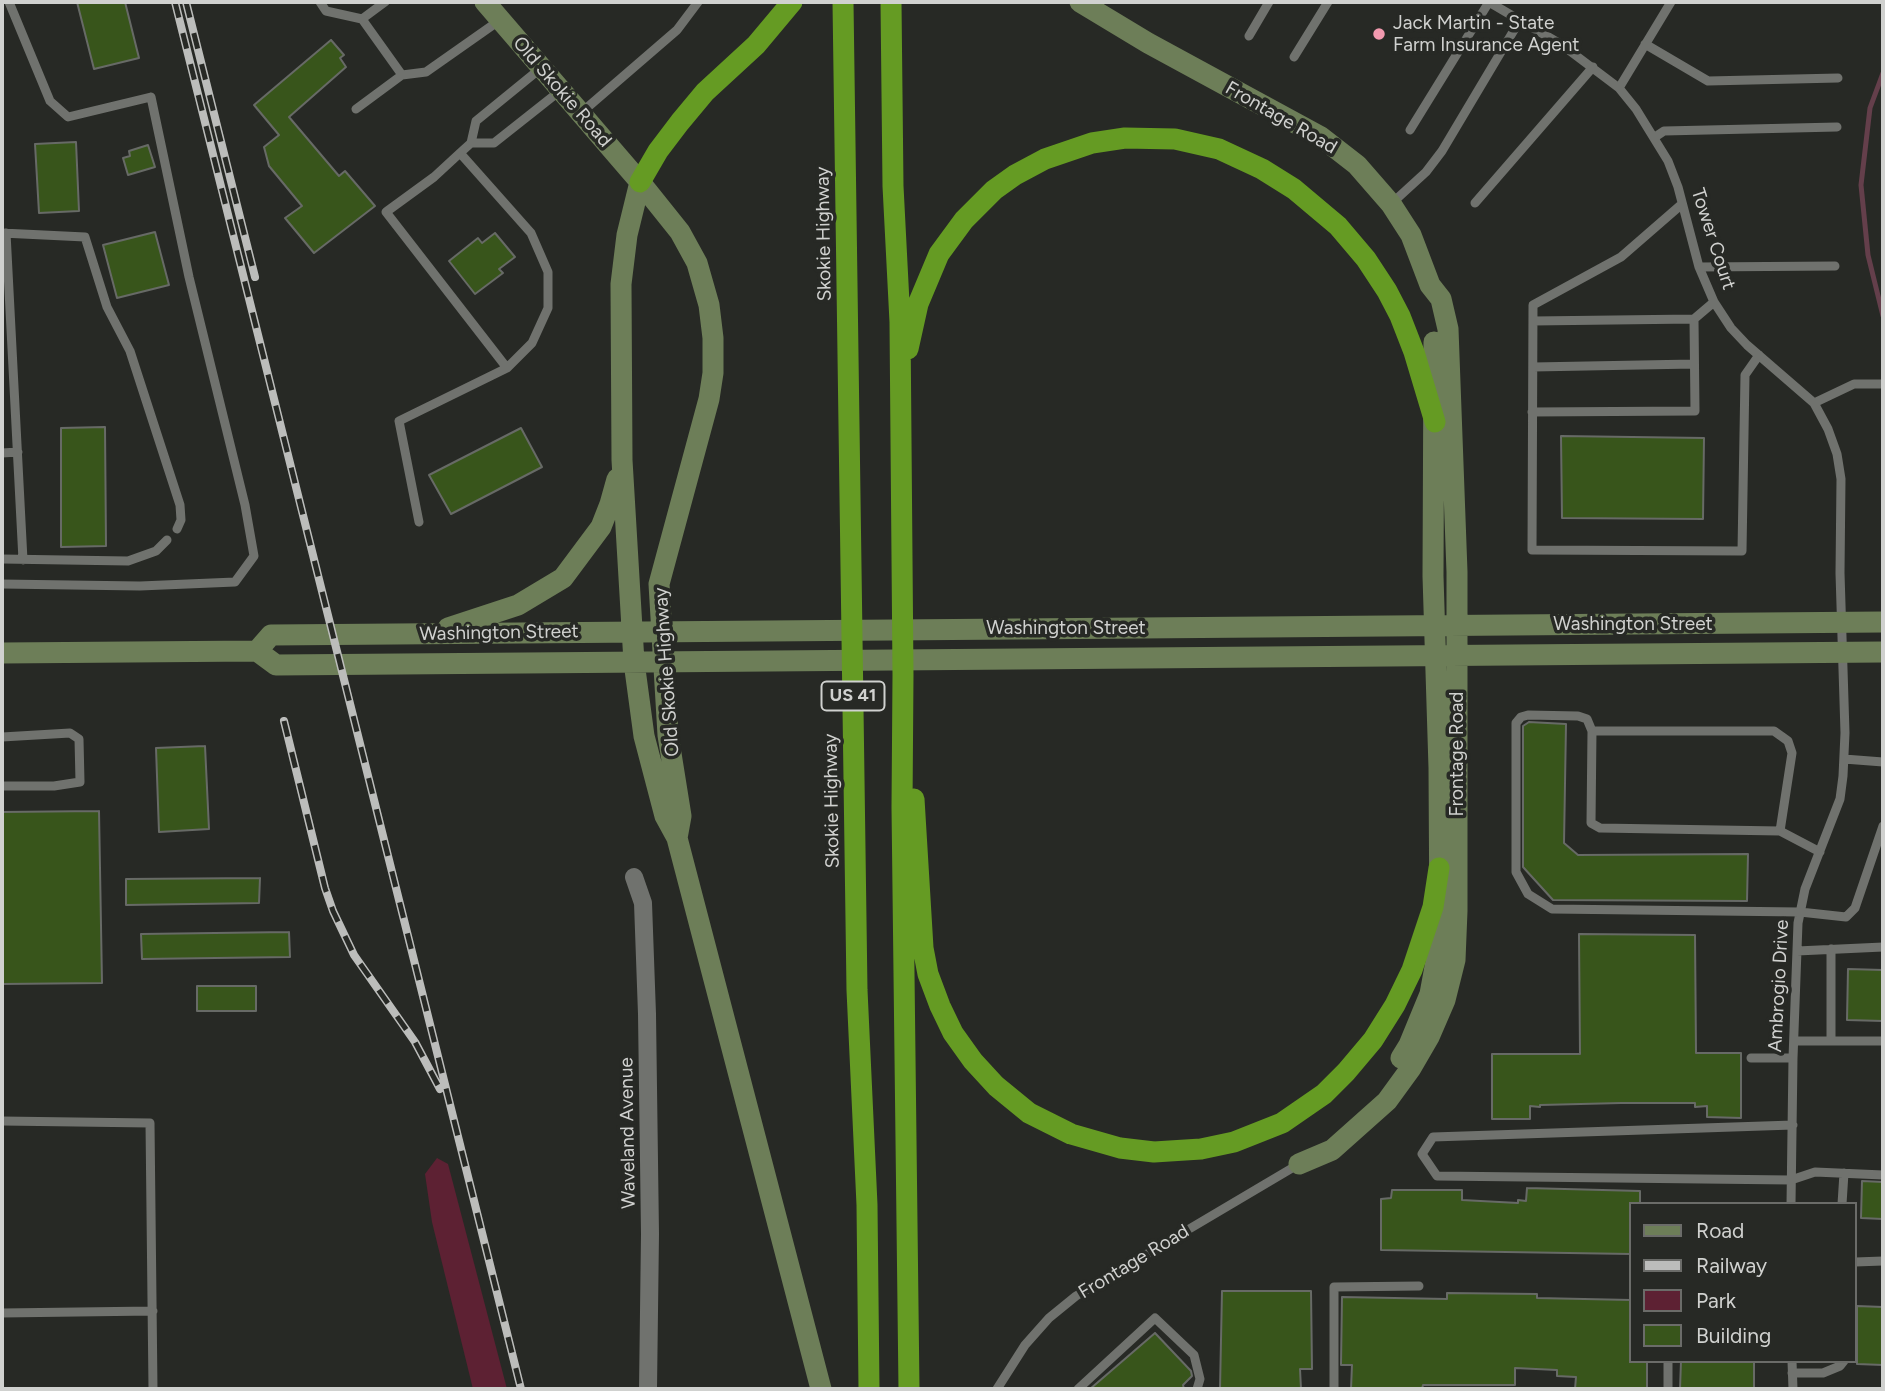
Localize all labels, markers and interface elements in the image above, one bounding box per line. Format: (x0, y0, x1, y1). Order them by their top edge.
place label: Jack Martin - State Farm Insurance Agent (1393, 12, 1579, 56)
marker: Jack Martin - State Farm Insurance Agent (1371, 26, 1387, 42)
street label: Old Skokie Road (508, 32, 616, 152)
street label: Frontage Road (1221, 77, 1341, 159)
street label: Skokie Highway (811, 166, 837, 302)
street label: Tower Court (1686, 185, 1740, 293)
street label: Old Skokie Highway (650, 587, 684, 757)
street label: Washington Street (1553, 613, 1713, 635)
street label: Washington Street (986, 617, 1146, 639)
street label: Washington Street (419, 620, 579, 646)
road number: US 41 (822, 682, 884, 710)
street label: Frontage Road (1446, 692, 1468, 816)
street label: Skokie Highway (819, 733, 845, 869)
street label: Ambrogio Drive (1764, 919, 1794, 1053)
street label: Waveland Avenue (615, 1057, 641, 1209)
legend (1630, 1202, 1857, 1363)
text: Road (1696, 1218, 1744, 1243)
street label: Frontage Road (1075, 1220, 1193, 1304)
text: Railway (1696, 1253, 1767, 1278)
text: Park (1696, 1288, 1736, 1313)
text: Building (1696, 1323, 1771, 1348)

